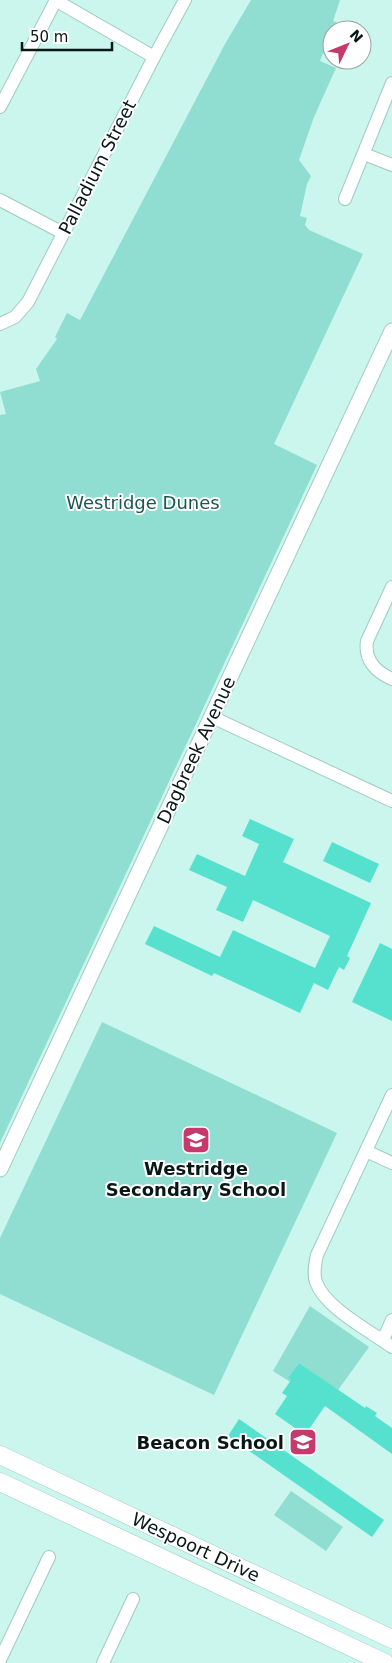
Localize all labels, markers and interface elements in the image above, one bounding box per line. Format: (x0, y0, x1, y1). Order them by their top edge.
scale bar (22, 20, 112, 52)
north arrow (322, 20, 372, 70)
text: N (347, 26, 366, 46)
text: 50 m (30, 28, 68, 46)
street label: Palladium Street (54, 96, 140, 238)
park label: Westridge Dunes (66, 492, 220, 513)
street label: Dagbreek Avenue (153, 673, 239, 827)
school or university icon: Westridge Secondary School (181, 1125, 211, 1155)
place label: Westridge Secondary School (106, 1158, 286, 1200)
school or university icon: Beacon School (288, 1427, 318, 1457)
place label: Beacon School (136, 1432, 284, 1453)
street label: Wespoort Drive (129, 1508, 263, 1586)

